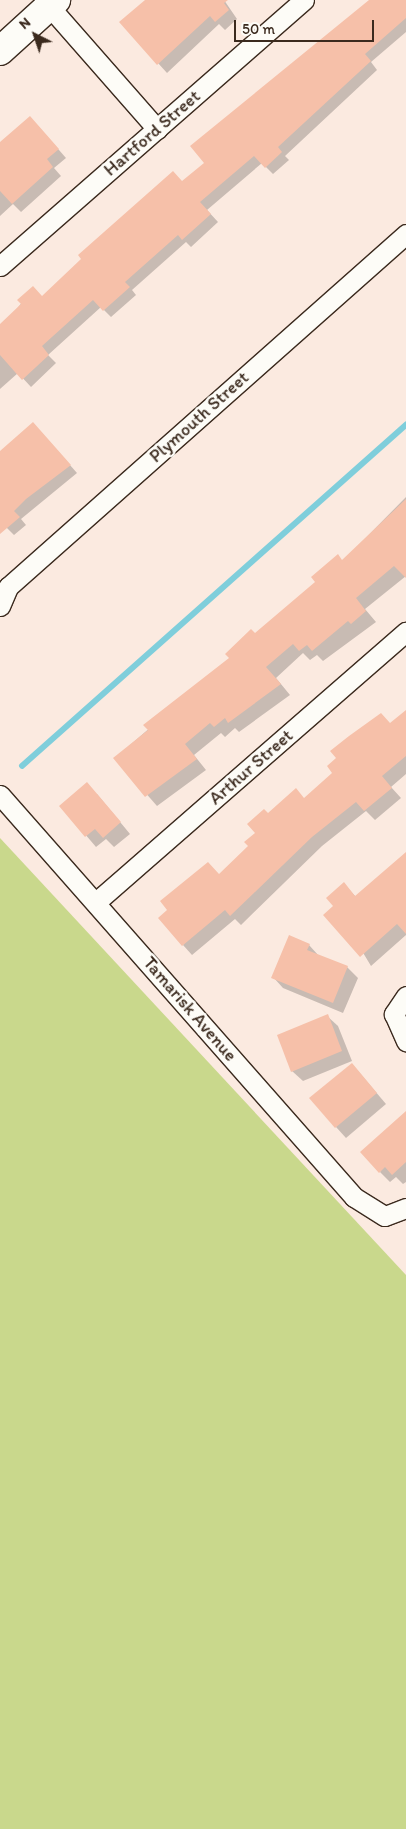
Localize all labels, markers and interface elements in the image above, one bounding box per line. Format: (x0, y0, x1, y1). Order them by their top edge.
north arrow (10, 10, 60, 60)
scale bar (236, 10, 376, 42)
text: N (16, 14, 34, 33)
text: 50 m (242, 20, 275, 38)
street label: Hartford Street (100, 85, 204, 181)
street label: Plymouth Street (145, 367, 253, 467)
street label: Arthur Street (205, 725, 297, 809)
street label: Tamarisk Avenue (139, 953, 241, 1065)

